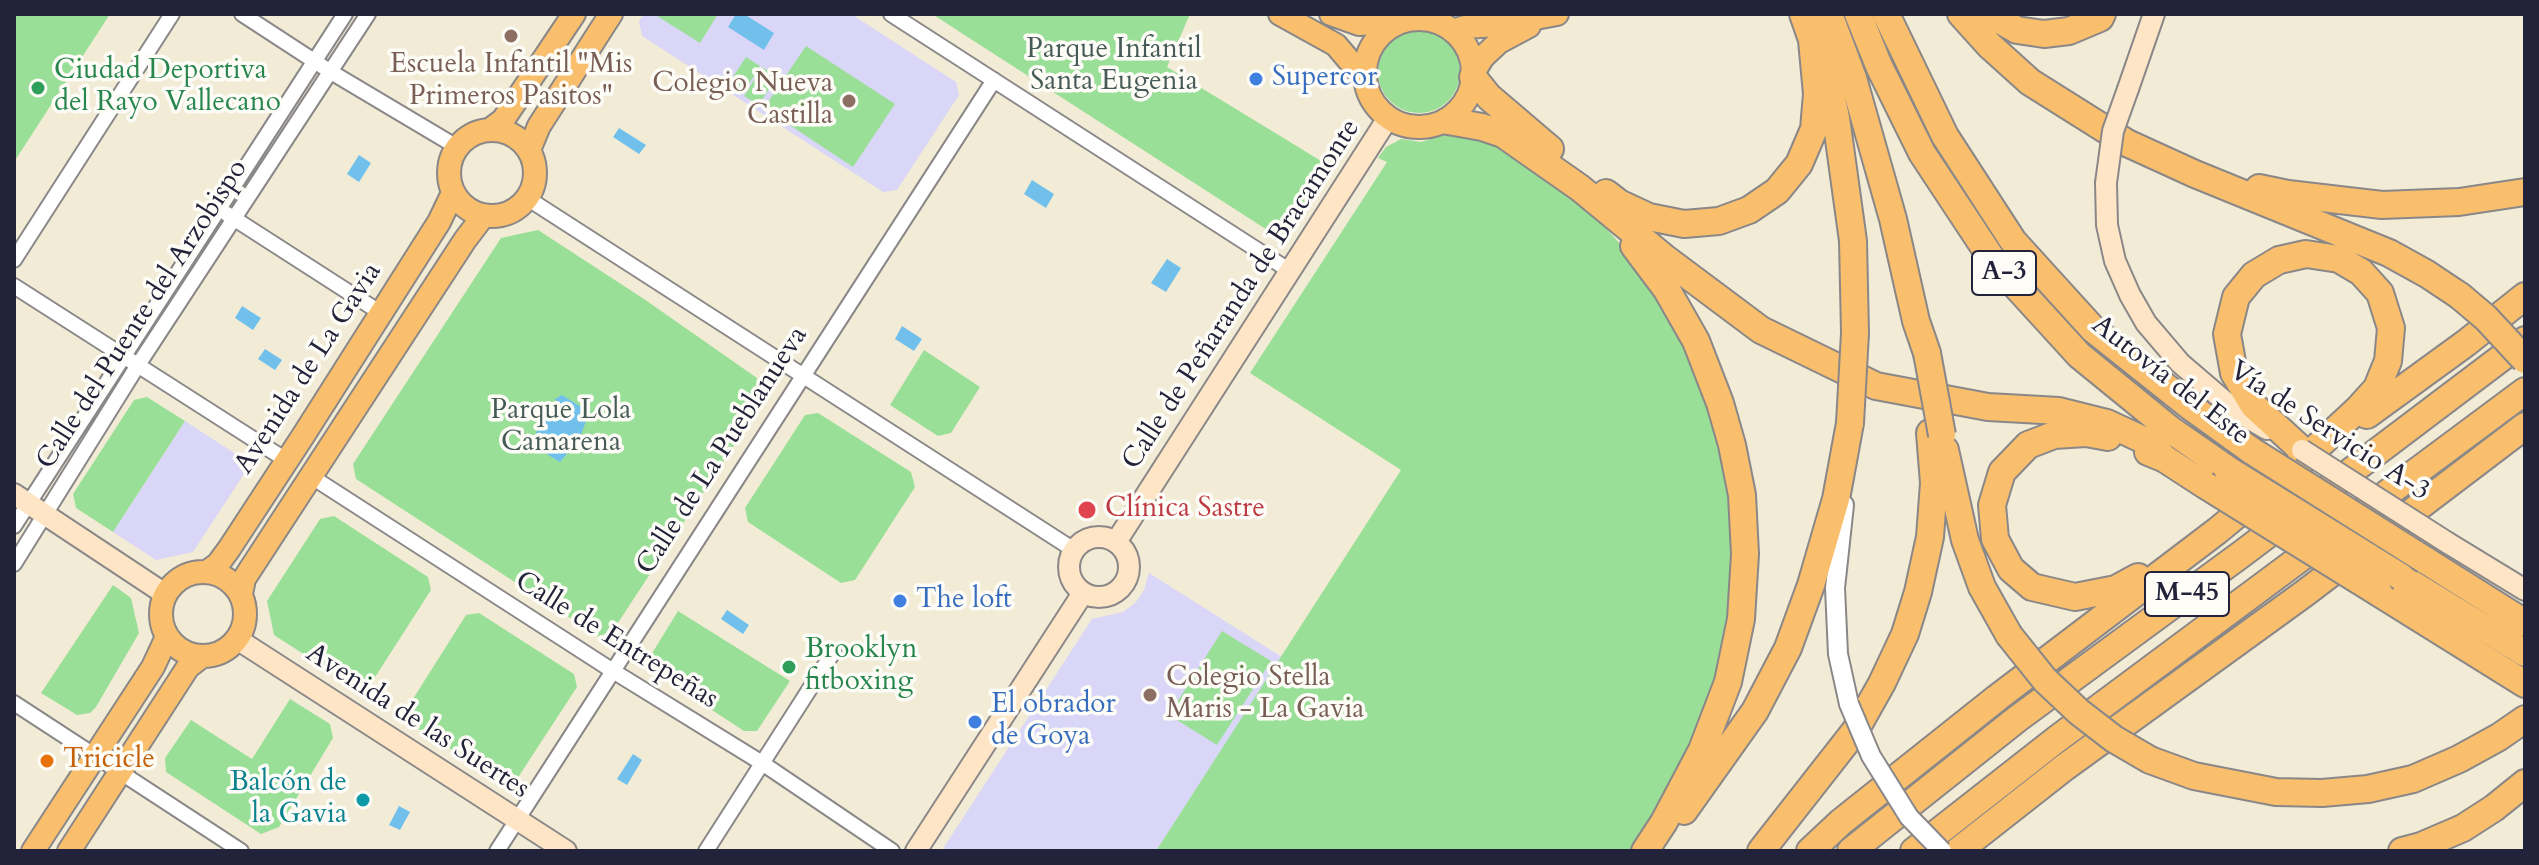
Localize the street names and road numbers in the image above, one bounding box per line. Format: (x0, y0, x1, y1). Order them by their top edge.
street label: Calle de Peñaranda de Bracamonte (1116, 114, 1368, 476)
street label: Calle del Puente del Arzobispo (30, 154, 256, 476)
road number: A-3 (1972, 251, 2036, 295)
street label: Avenida de La Gavia (228, 257, 390, 481)
street label: Autovía del Este (2084, 309, 2256, 453)
street label: Calle de La Pueblanueva (630, 321, 816, 581)
street label: Vía de Servicio A-3 (2222, 355, 2436, 509)
street label: Calle de Entrepeñas (508, 565, 724, 717)
road number: M-45 (2145, 572, 2229, 616)
street label: Avenida de las Suertes (299, 637, 535, 807)

